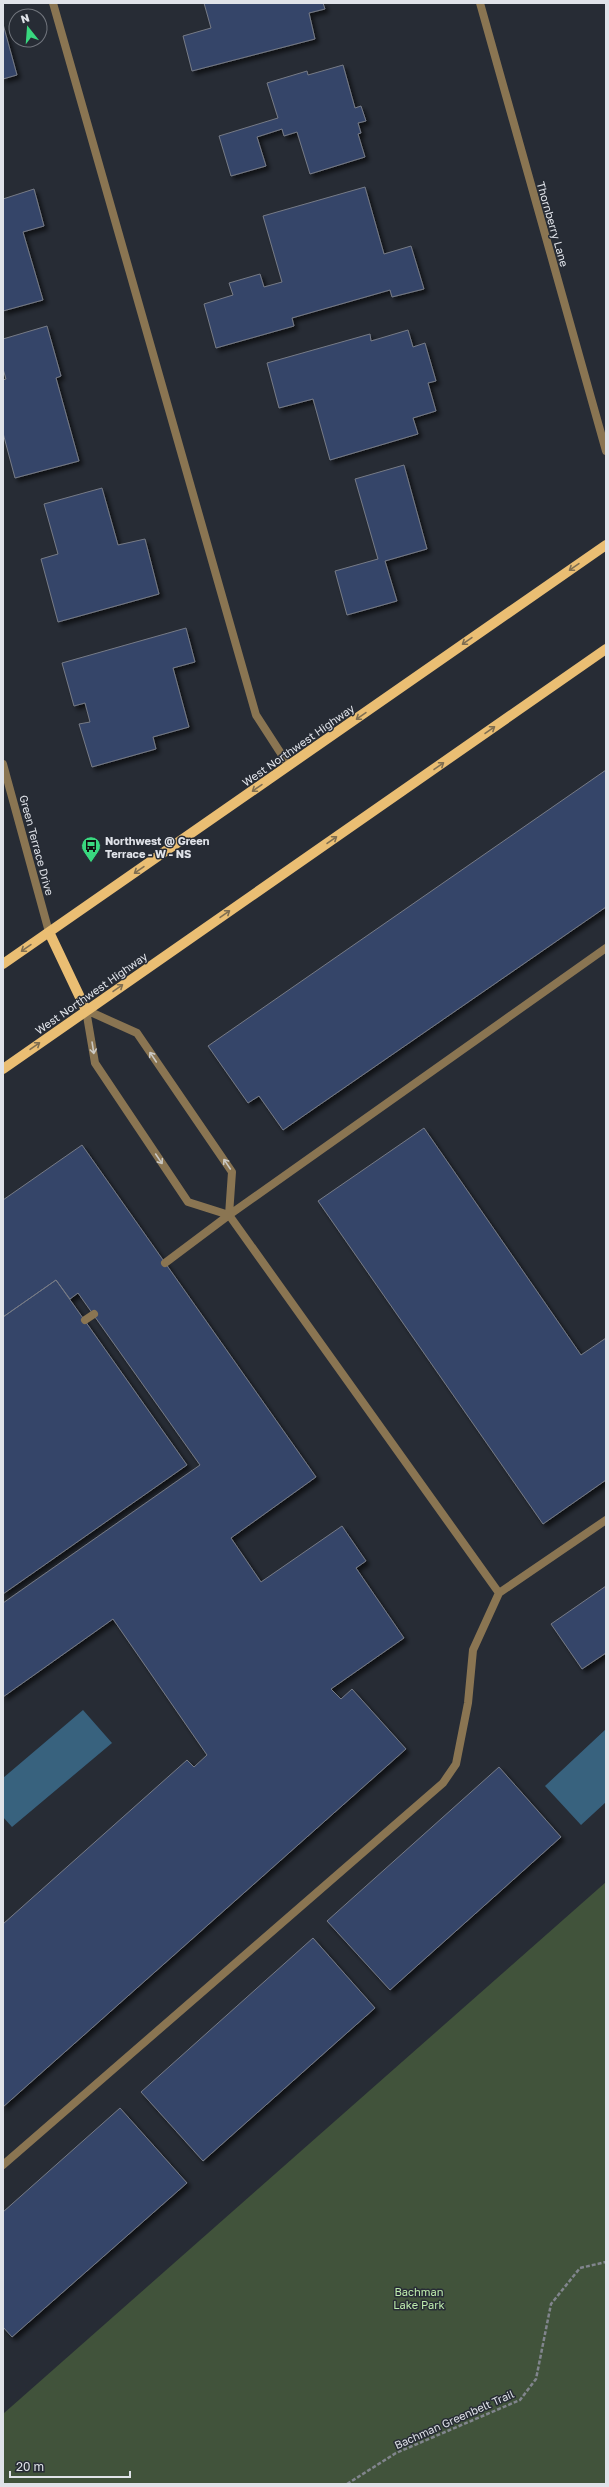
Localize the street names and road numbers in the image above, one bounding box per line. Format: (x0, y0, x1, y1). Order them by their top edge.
street label: Thornberry Lane (535, 180, 571, 268)
street label: West Northwest Highway (239, 701, 357, 789)
street label: Green Terrace Drive (17, 793, 57, 897)
street label: West Northwest Highway (32, 949, 150, 1037)
street label: Bachman Greenbelt Trail (392, 2387, 516, 2451)

